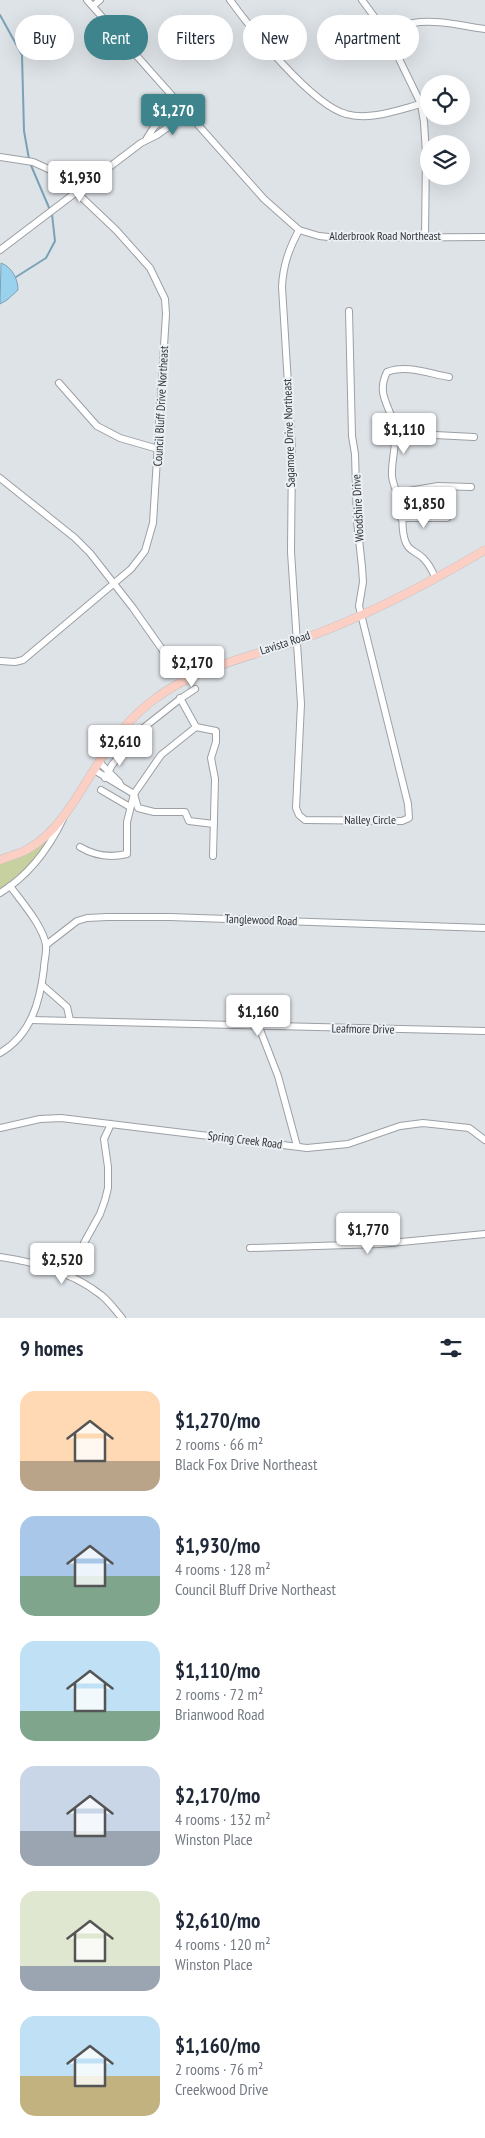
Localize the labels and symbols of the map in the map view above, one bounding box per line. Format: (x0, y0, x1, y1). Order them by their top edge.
pin: $1,270 (132, 94, 214, 136)
pin: $1,930 (39, 160, 121, 203)
street label: Alderbrook Road Northeast (329, 228, 442, 243)
street label: Council Bluff Drive Northeast (150, 345, 171, 467)
street label: Sagamore Drive Northeast (279, 378, 298, 488)
pin: $1,110 (363, 412, 445, 455)
street label: Woodshire Drive (348, 474, 367, 542)
pin: $1,850 (383, 486, 465, 529)
street label: Lavista Road (258, 627, 312, 658)
pin: $2,170 (151, 646, 233, 688)
pin: $2,610 (79, 724, 161, 767)
street label: Nalley Circle (344, 812, 396, 827)
street label: Tanglewood Road (224, 911, 298, 928)
pin: $1,160 (217, 994, 299, 1037)
street label: Leafmore Drive (331, 1020, 395, 1037)
street label: Spring Creek Road (207, 1127, 283, 1152)
pin: $1,770 (327, 1212, 409, 1255)
pin: $2,520 (21, 1242, 103, 1285)

